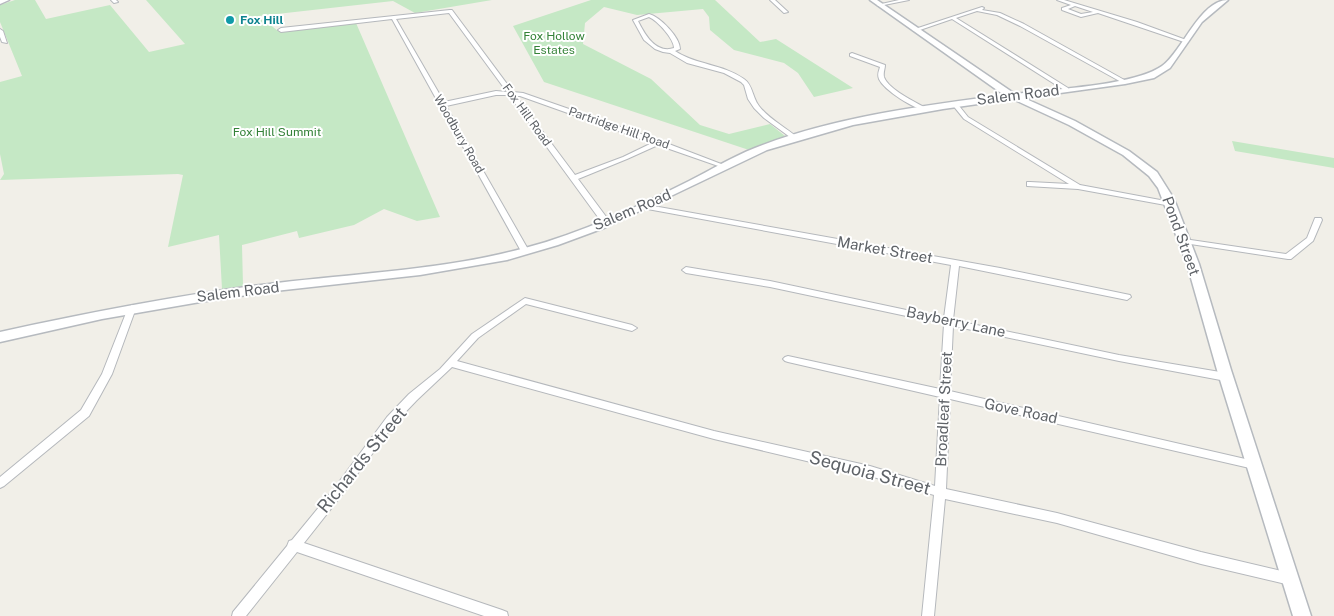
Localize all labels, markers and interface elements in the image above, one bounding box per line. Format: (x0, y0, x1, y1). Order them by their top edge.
place label: Fox Hill (240, 13, 284, 27)
marker: Fox Hill (224, 14, 236, 26)
park label: Fox Hollow Estates (523, 29, 586, 57)
street label: Fox Hill Road (500, 81, 554, 149)
street label: Salem Road (976, 81, 1060, 108)
street label: Woodbury Road (431, 92, 487, 176)
street label: Partridge Hill Road (567, 104, 671, 152)
park label: Fox Hill Summit (233, 125, 322, 139)
street label: Salem Road (590, 185, 673, 234)
street label: Pond Street (1159, 194, 1204, 278)
street label: Market Street (836, 233, 934, 266)
street label: Salem Road (196, 278, 280, 305)
street label: Bayberry Lane (905, 303, 1007, 340)
street label: Broadleaf Street (932, 351, 955, 467)
street label: Gove Road (983, 394, 1059, 427)
street label: Richards Street (313, 403, 411, 517)
street label: Sequoia Street (807, 446, 933, 499)

